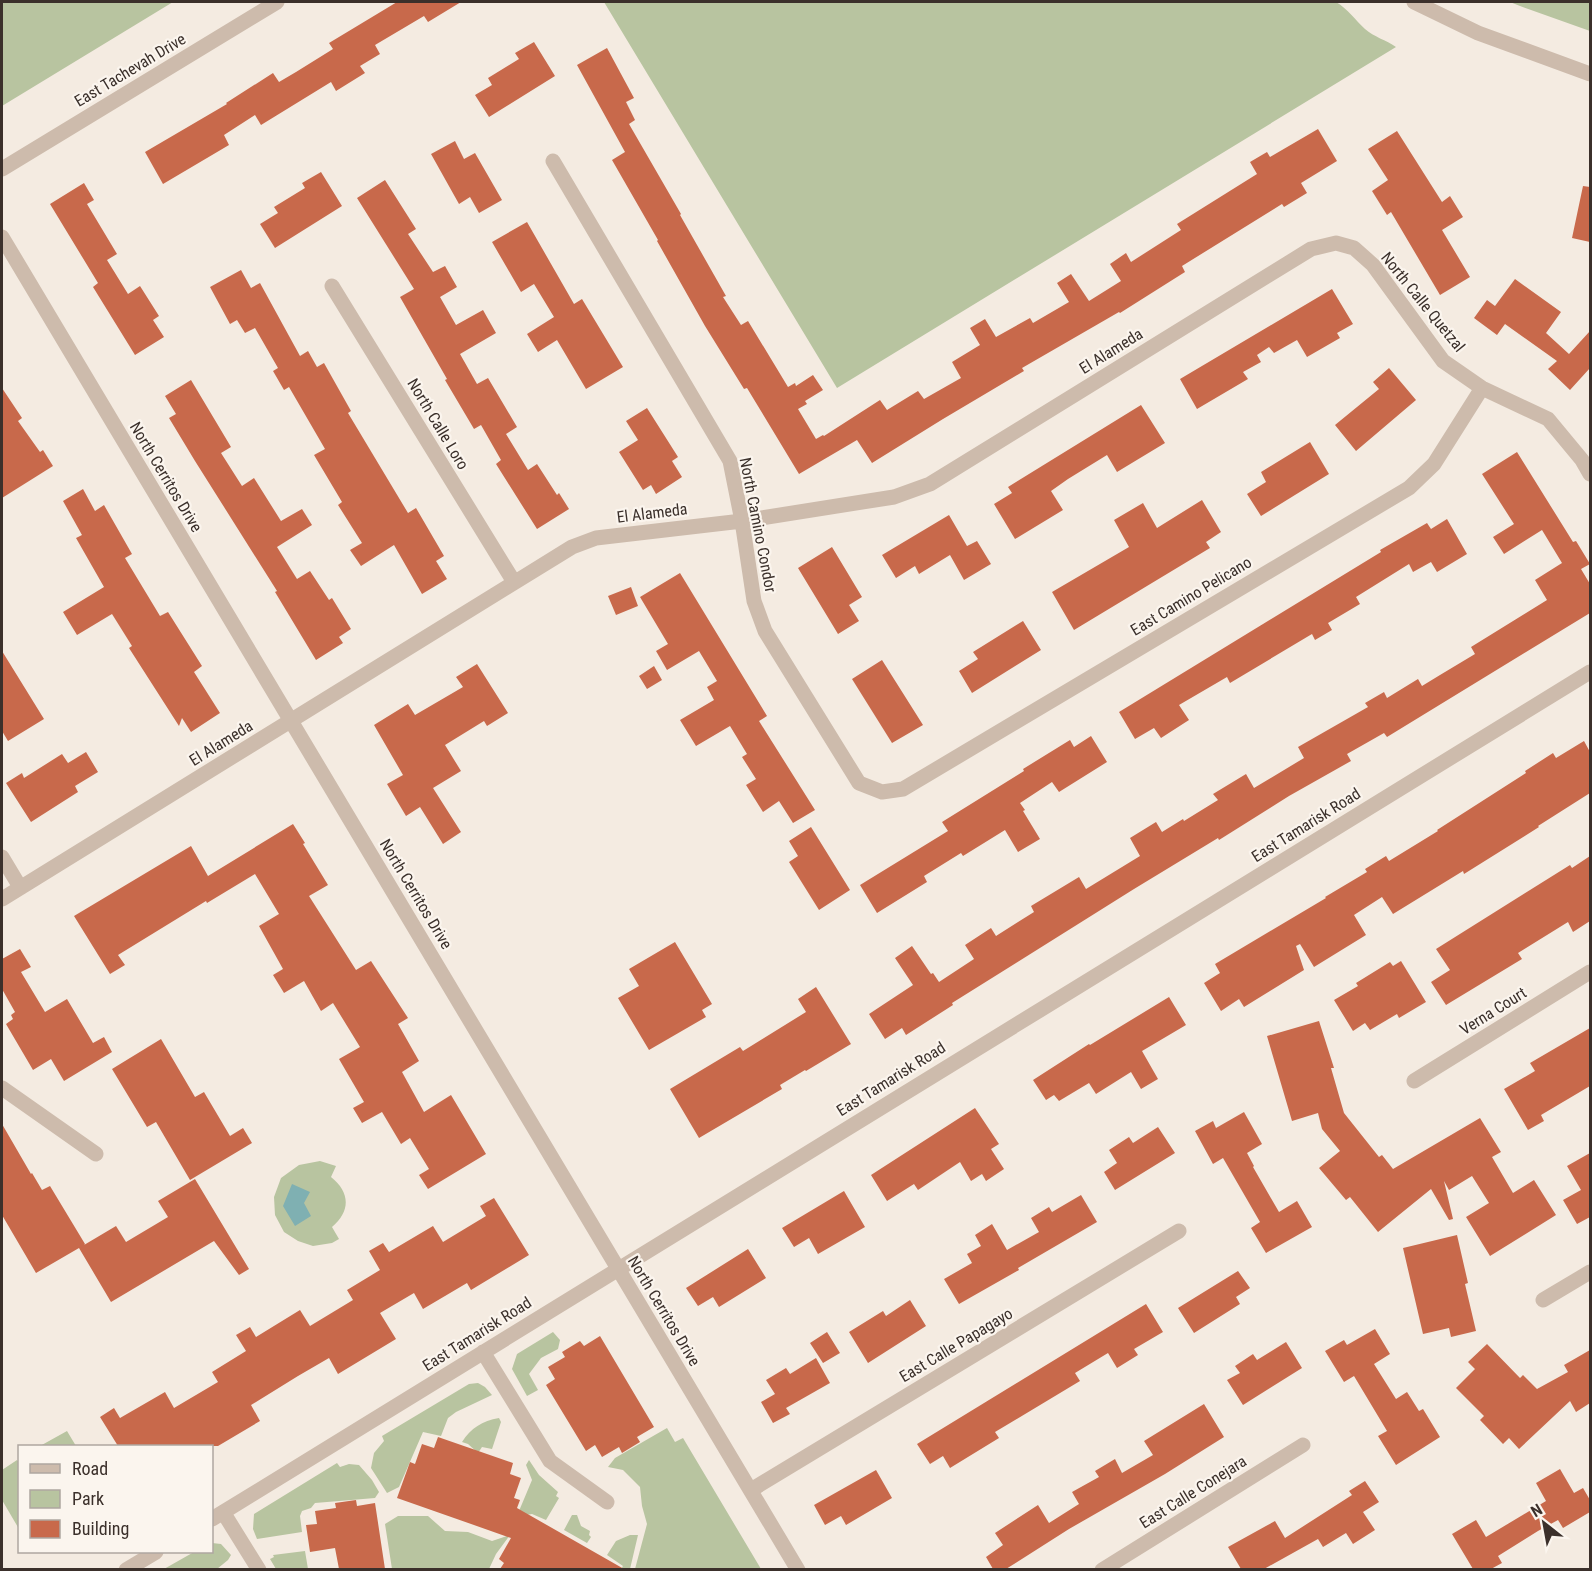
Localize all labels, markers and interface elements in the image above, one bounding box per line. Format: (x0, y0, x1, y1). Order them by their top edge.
street label: East Tachevah Drive (71, 29, 189, 111)
street label: North Calle Quetzal (1377, 248, 1469, 356)
street label: El Alameda (1076, 324, 1146, 378)
street label: North Calle Loro (403, 375, 473, 473)
street label: North Cerritos Drive (126, 419, 206, 535)
street label: North Camino Condor (736, 456, 780, 594)
street label: El Alameda (616, 499, 688, 527)
street label: East Camino Pelicano (1127, 552, 1255, 640)
street label: El Alameda (186, 716, 256, 770)
street label: East Tamarisk Road (1248, 784, 1364, 866)
street label: North Cerritos Drive (376, 836, 456, 952)
street label: Verna Court (1456, 983, 1530, 1039)
street label: East Tamarisk Road (833, 1038, 949, 1120)
street label: North Cerritos Drive (624, 1253, 704, 1369)
street label: East Tamarisk Road (419, 1293, 535, 1375)
street label: East Calle Papagayo (896, 1304, 1016, 1386)
legend (18, 1445, 213, 1553)
street label: East Calle Conejara (1136, 1452, 1250, 1532)
text: Road (72, 1458, 108, 1479)
text: Park (72, 1488, 104, 1509)
north arrow (1514, 1493, 1574, 1553)
text: N (1527, 1500, 1546, 1521)
text: Building (72, 1518, 129, 1539)

